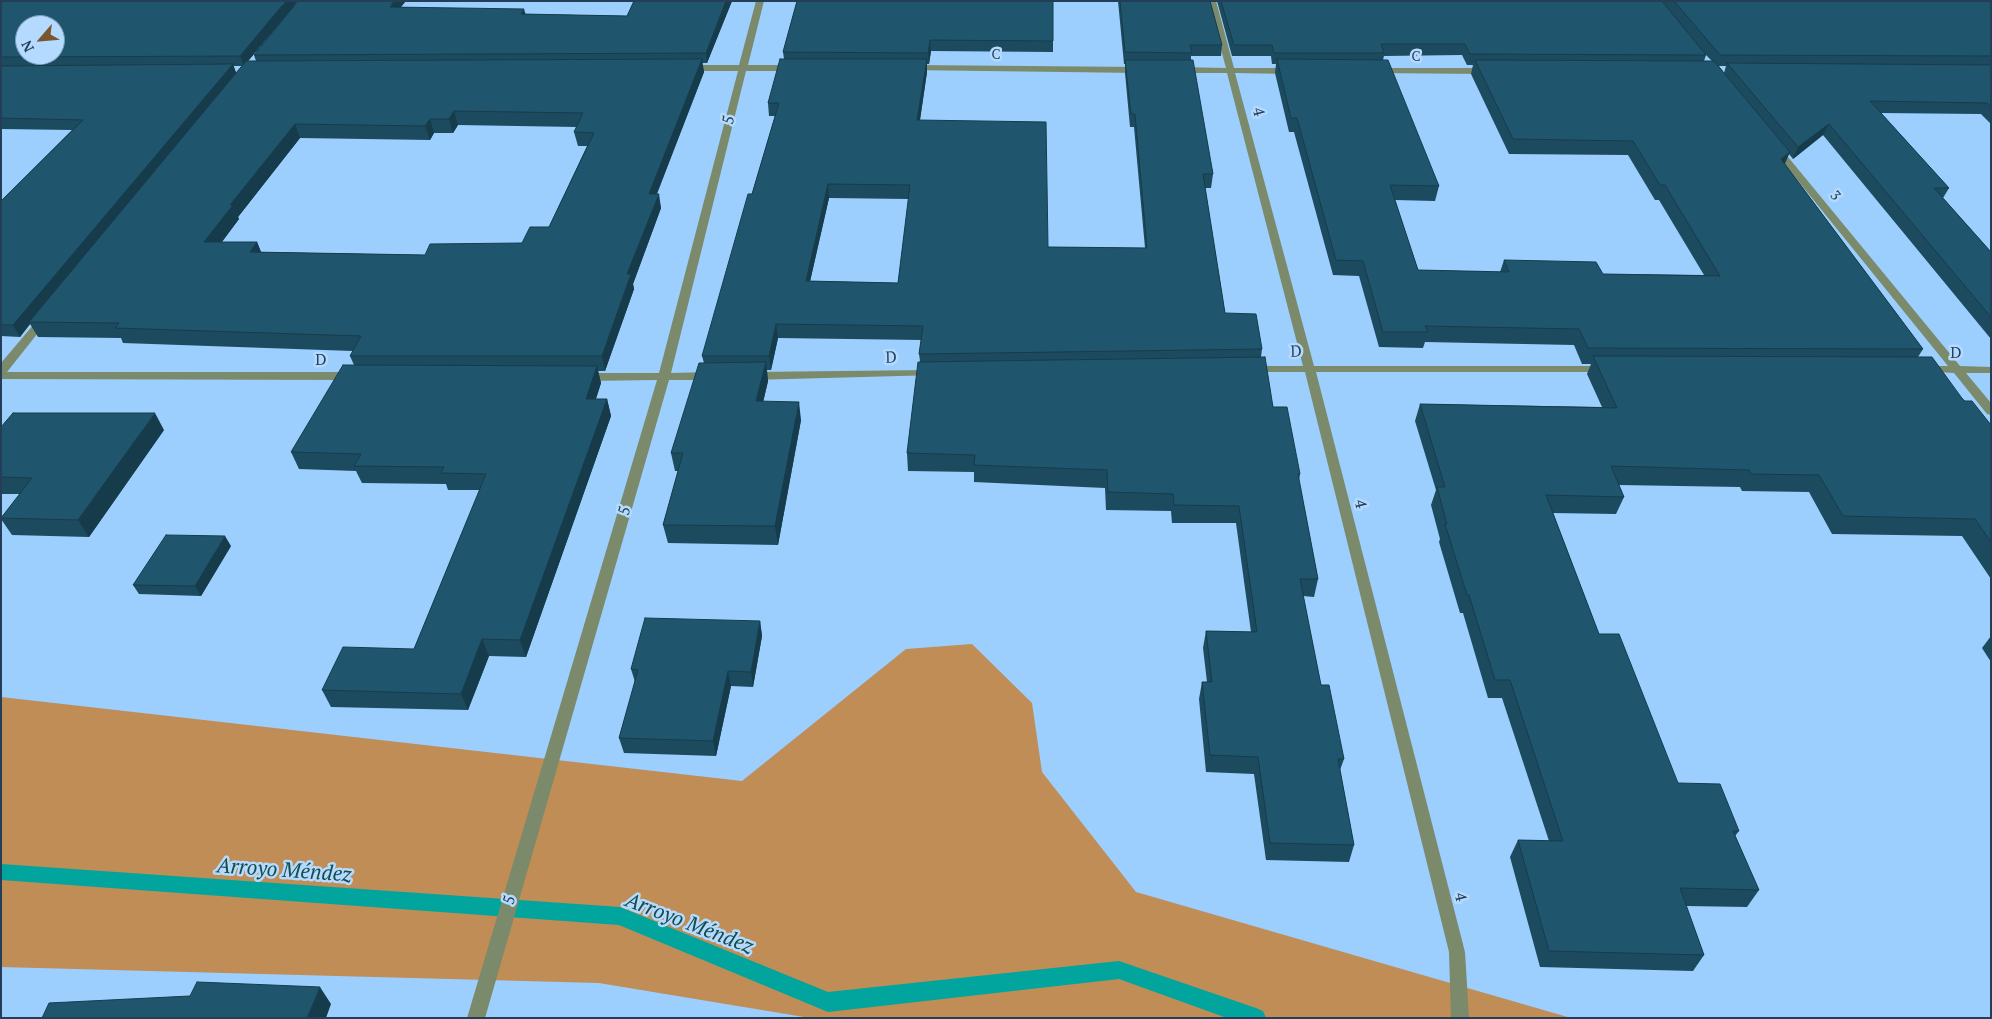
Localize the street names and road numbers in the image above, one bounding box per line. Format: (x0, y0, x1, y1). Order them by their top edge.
street label: C (991, 47, 1001, 63)
street label: C (1411, 49, 1421, 65)
street label: 4 (1248, 105, 1268, 119)
street label: 5 (719, 114, 739, 126)
street label: 3 (1826, 188, 1844, 204)
street label: D (1290, 342, 1302, 362)
street label: D (1950, 343, 1962, 363)
street label: D (885, 348, 897, 368)
street label: D (315, 350, 327, 370)
street label: 4 (1350, 498, 1370, 510)
street label: 5 (615, 504, 635, 518)
street label: 4 (1450, 891, 1470, 903)
street label: 5 (500, 893, 520, 907)

